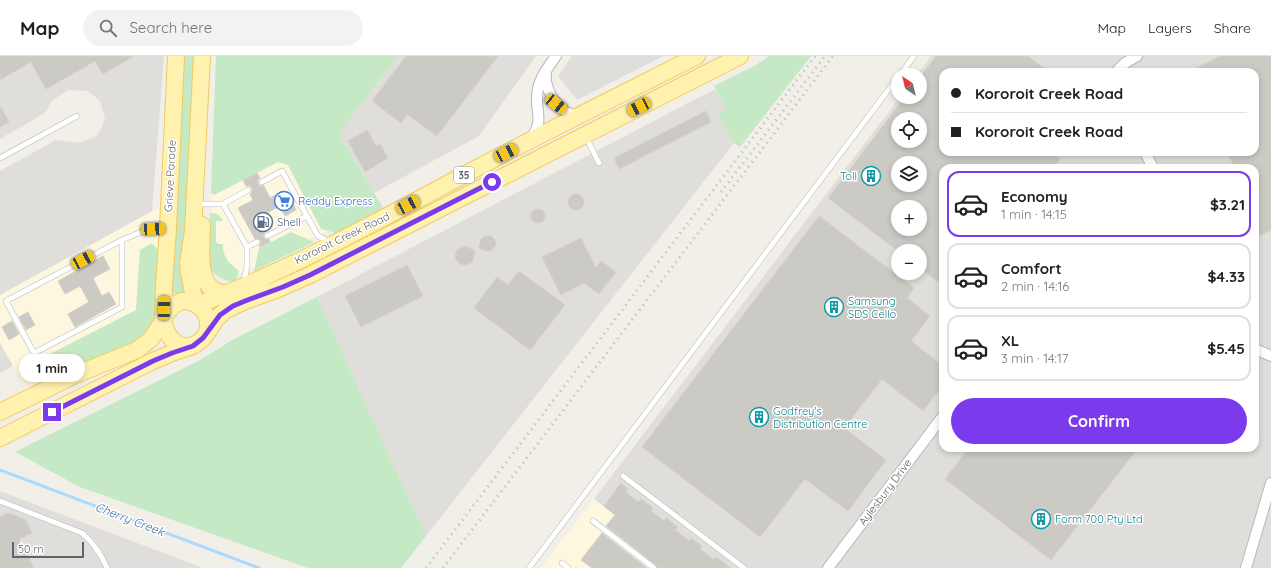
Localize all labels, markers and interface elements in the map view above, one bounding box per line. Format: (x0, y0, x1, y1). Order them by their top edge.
search box (83, 10, 363, 46)
text: Map (20, 16, 59, 40)
icon: search (97, 17, 119, 39)
text: Search here (129, 18, 212, 37)
text: Map (1097, 19, 1126, 37)
text: Layers (1148, 19, 1192, 37)
text: Share (1214, 19, 1251, 37)
north arrow (891, 68, 927, 104)
map controls (891, 68, 927, 280)
text: Kororoit Creek Road (975, 84, 1123, 103)
car (543, 92, 569, 116)
car (626, 96, 652, 118)
button: locate (891, 112, 927, 148)
text: Kororoit Creek Road (975, 122, 1123, 141)
street label: Grieve Parade (161, 140, 179, 212)
car (493, 142, 519, 164)
button: layers (891, 156, 927, 192)
building icon: Toll (860, 165, 882, 187)
road number: 35 (454, 167, 474, 183)
place label: Toll (840, 169, 857, 183)
route start (483, 173, 501, 191)
icon: car (953, 186, 989, 222)
text: Economy (1001, 187, 1068, 206)
supermarket icon: Reddy Express (273, 190, 295, 212)
place label: Reddy Express (298, 194, 373, 208)
car (395, 194, 421, 216)
text: $3.21 (1210, 195, 1245, 214)
button: + (891, 200, 927, 236)
text: 1 min · 14:15 (1001, 206, 1067, 222)
street label: Kororoit Creek Road (292, 209, 392, 267)
fuel station icon: Shell (252, 211, 274, 233)
place label: Shell (277, 215, 301, 229)
car (141, 222, 165, 236)
button: − (891, 244, 927, 280)
car (70, 249, 96, 271)
icon: car (953, 258, 989, 294)
text: Comfort (1001, 259, 1062, 278)
text: $4.33 (1207, 267, 1245, 286)
text: 2 min · 14:16 (1001, 278, 1069, 294)
place label: Samsung SDS Cello (848, 294, 897, 321)
car (158, 296, 170, 320)
building icon: Samsung SDS Cello (823, 296, 845, 318)
icon: car (953, 330, 989, 366)
text: XL (1001, 331, 1019, 350)
text: $5.45 (1207, 339, 1245, 358)
text: 3 min · 14:17 (1001, 350, 1069, 366)
callout: 1 min (19, 354, 85, 382)
text: 1 min (36, 360, 68, 376)
button: Confirm (951, 398, 1247, 444)
route end (43, 403, 61, 421)
place label: Godfrey's Distribution Centre (773, 404, 867, 431)
building icon: Godfrey's Distribution Centre (748, 406, 770, 428)
street label: Aylesbury Drive (855, 456, 915, 528)
water label: Cherry Creek (93, 499, 168, 540)
building icon: Form 700 Pty Ltd (1030, 508, 1052, 530)
place label: Form 700 Pty Ltd (1055, 512, 1143, 526)
scale bar (12, 540, 84, 559)
text: 50 m (18, 542, 44, 556)

